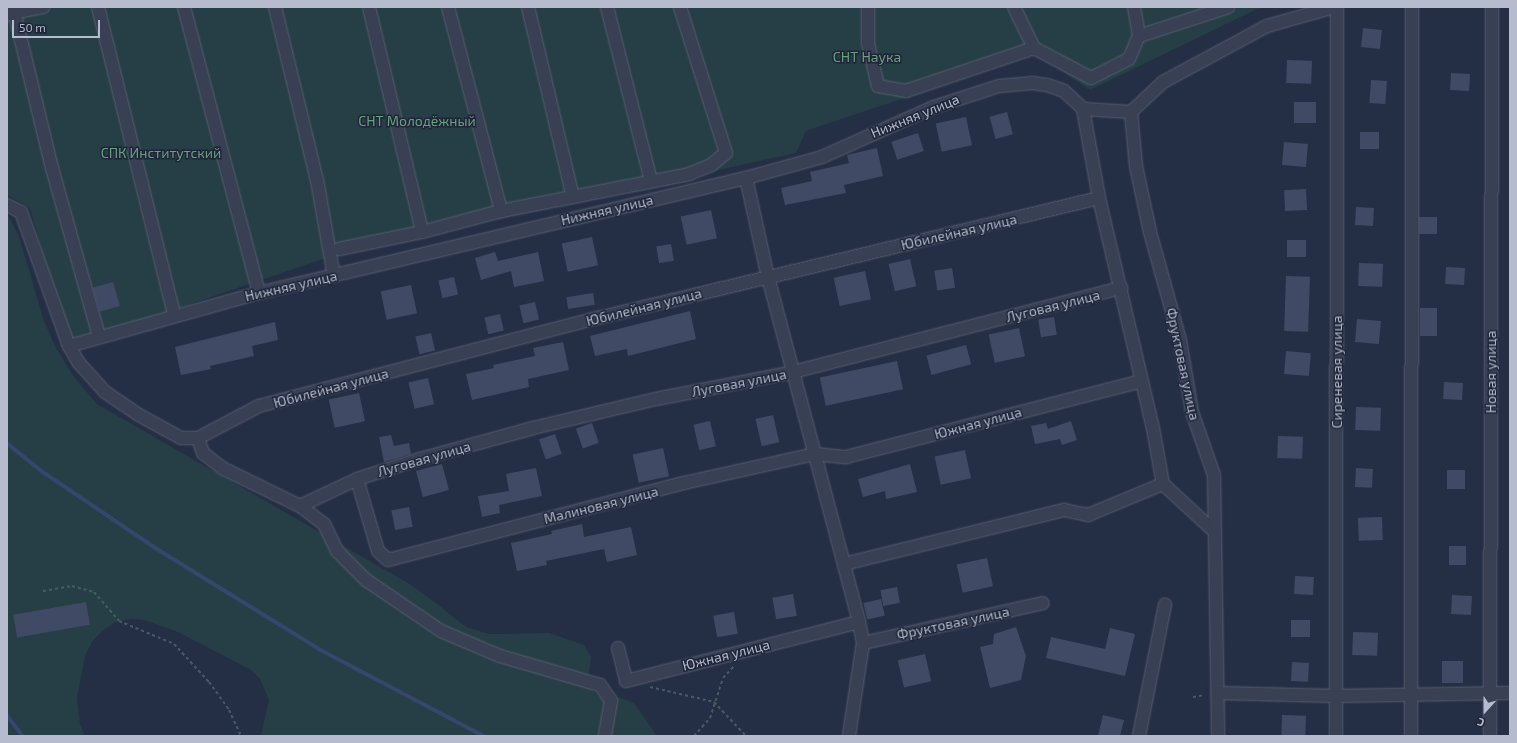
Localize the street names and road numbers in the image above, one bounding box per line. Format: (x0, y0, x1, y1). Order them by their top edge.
street label: Нижняя улица (868, 91, 962, 141)
street label: Нижняя улица (559, 191, 655, 229)
street label: Юбилейная улица (899, 210, 1019, 254)
street label: Нижняя улица (243, 267, 339, 305)
street label: Юбилейная улица (584, 285, 704, 329)
street label: Луговая улица (1004, 286, 1102, 326)
street label: Фруктовая улица (1163, 306, 1203, 422)
street label: Сиреневая улица (1329, 316, 1345, 428)
street label: Новая улица (1483, 331, 1499, 413)
street label: Юбилейная улица (272, 365, 390, 411)
street label: Луговая улица (690, 366, 788, 400)
street label: Южная улица (932, 403, 1024, 443)
street label: Луговая улица (375, 438, 473, 480)
street label: Малиновая улица (542, 483, 660, 527)
street label: Фруктовая улица (895, 603, 1011, 643)
street label: Южная улица (680, 636, 772, 674)

